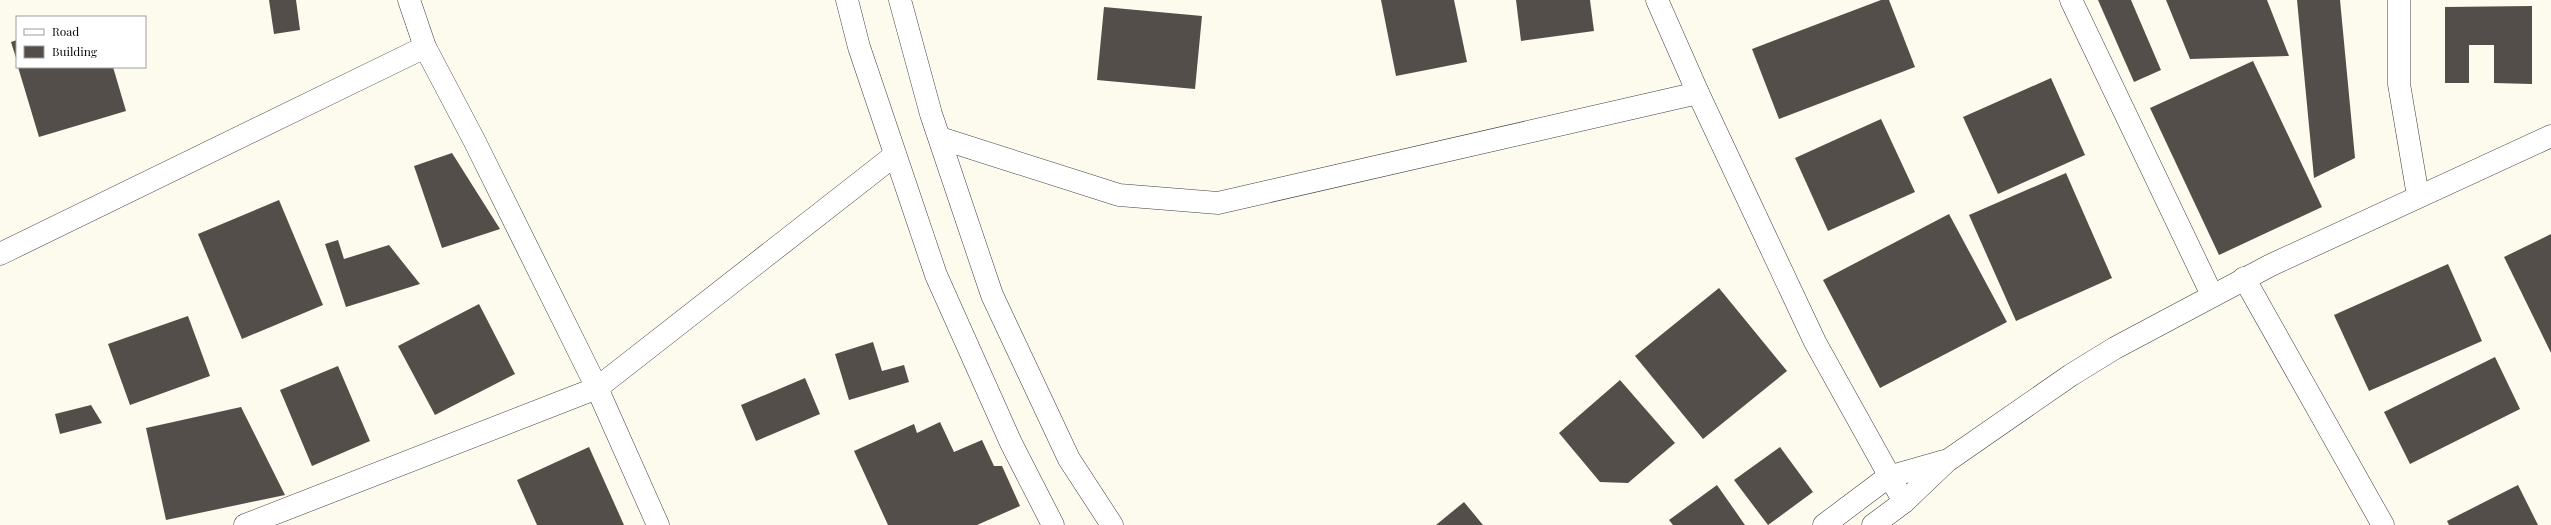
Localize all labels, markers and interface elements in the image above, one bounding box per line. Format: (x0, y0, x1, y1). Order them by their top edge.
legend (16, 16, 146, 68)
text: Road (52, 23, 79, 39)
text: Building (52, 43, 98, 59)

